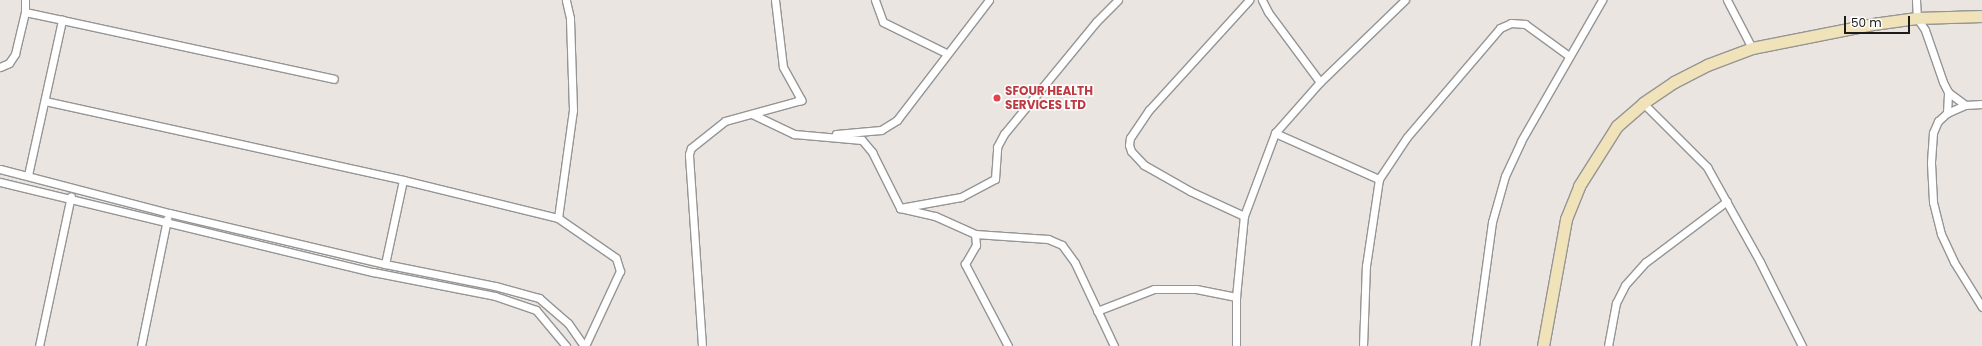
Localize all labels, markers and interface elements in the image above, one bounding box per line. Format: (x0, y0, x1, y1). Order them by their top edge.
scale bar (1846, 8, 1912, 34)
text: 50 m (1851, 14, 1882, 31)
place label: SFOUR HEALTH SERVICES LTD (1005, 84, 1093, 112)
marker: SFOUR HEALTH SERVICES LTD (992, 93, 1002, 103)

